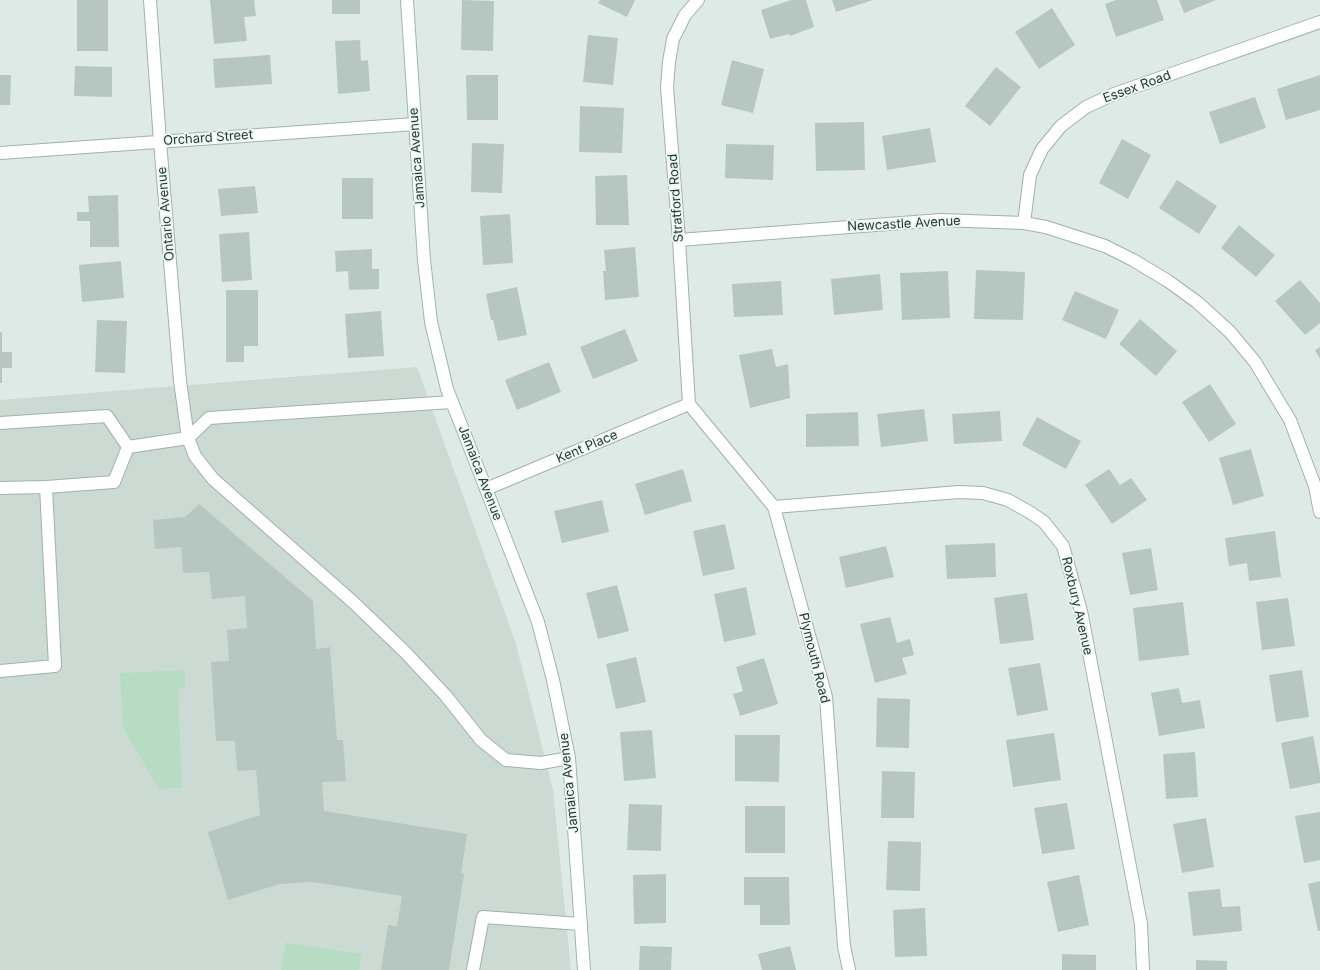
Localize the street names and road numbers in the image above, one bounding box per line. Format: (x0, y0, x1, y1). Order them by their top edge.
street label: Essex Road (1101, 68, 1173, 106)
street label: Jamaica Avenue (406, 107, 428, 209)
street label: Orchard Street (163, 127, 253, 149)
street label: Stratford Road (665, 153, 687, 243)
street label: Ontario Avenue (154, 166, 178, 262)
street label: Newcastle Avenue (847, 213, 961, 235)
street label: Jamaica Avenue (455, 423, 505, 523)
street label: Kent Place (554, 427, 620, 467)
street label: Roxbury Avenue (1058, 555, 1096, 657)
street label: Plymouth Road (795, 611, 833, 705)
street label: Jamaica Avenue (556, 732, 582, 834)

